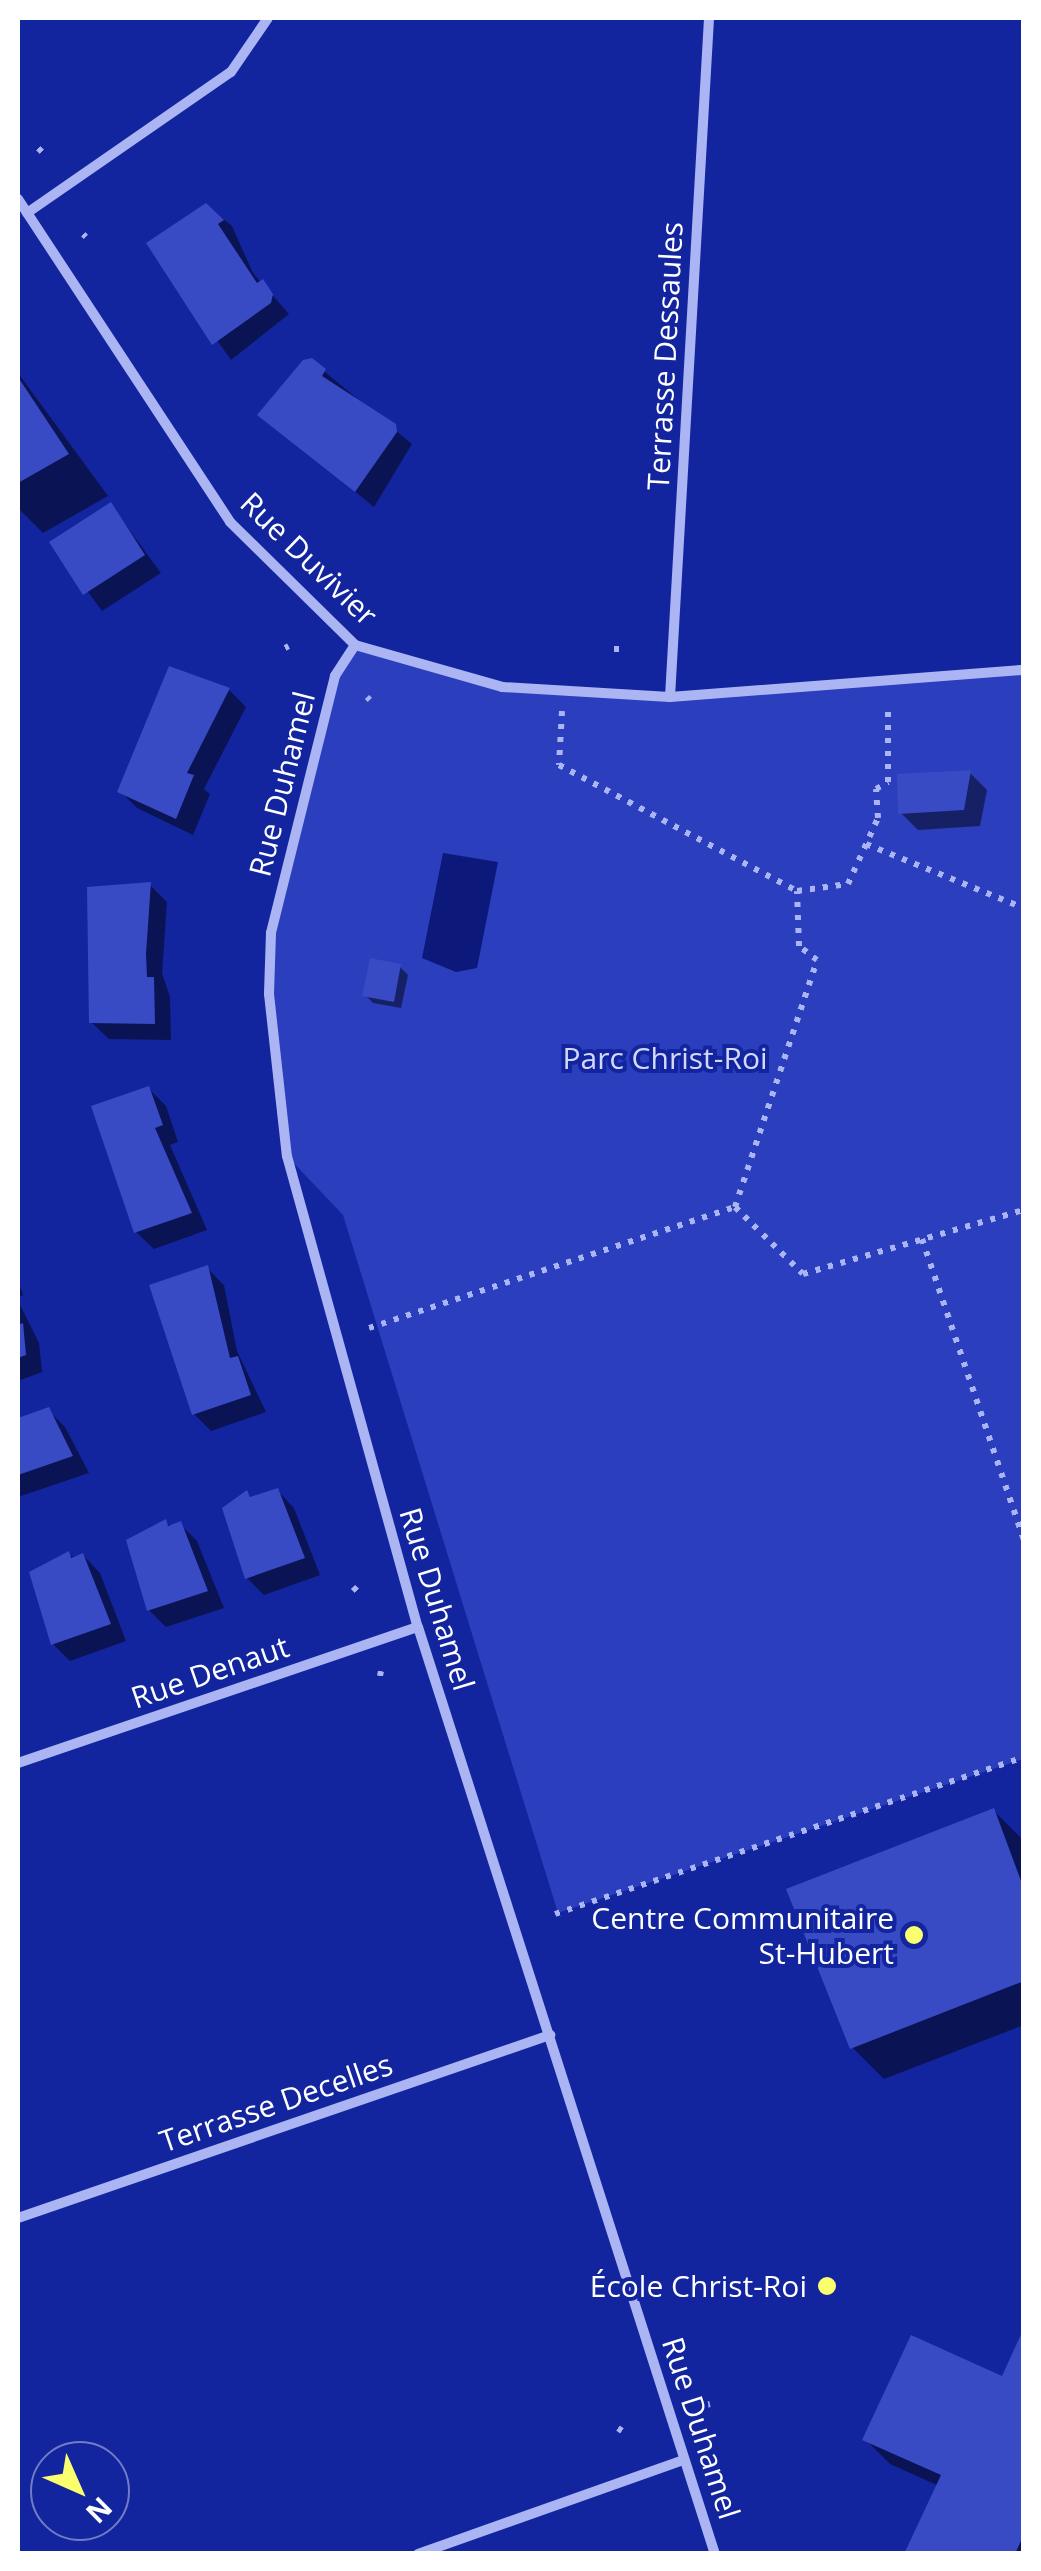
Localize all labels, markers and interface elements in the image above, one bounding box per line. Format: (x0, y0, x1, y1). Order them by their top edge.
street label: Terrasse Dessaules (640, 221, 690, 491)
street label: Rue Duvivier (233, 485, 385, 633)
street label: Rue Duhamel (242, 688, 322, 880)
park label: Parc Christ-Roi (562, 1040, 768, 1076)
street label: Rue Duhamel (392, 1503, 482, 1695)
street label: Rue Denaut (126, 1628, 294, 1716)
place label: Centre Communitaire St-Hubert (591, 1900, 894, 1970)
marker: Centre Communitaire St-Hubert (903, 1924, 925, 1946)
street label: Terrasse Decelles (155, 2046, 397, 2160)
place label: École Christ-Roi (590, 2268, 807, 2304)
marker: École Christ-Roi (816, 2275, 838, 2297)
street label: Rue Duhamel (655, 2333, 747, 2523)
north arrow (30, 2441, 130, 2541)
text: N (78, 2489, 121, 2532)

